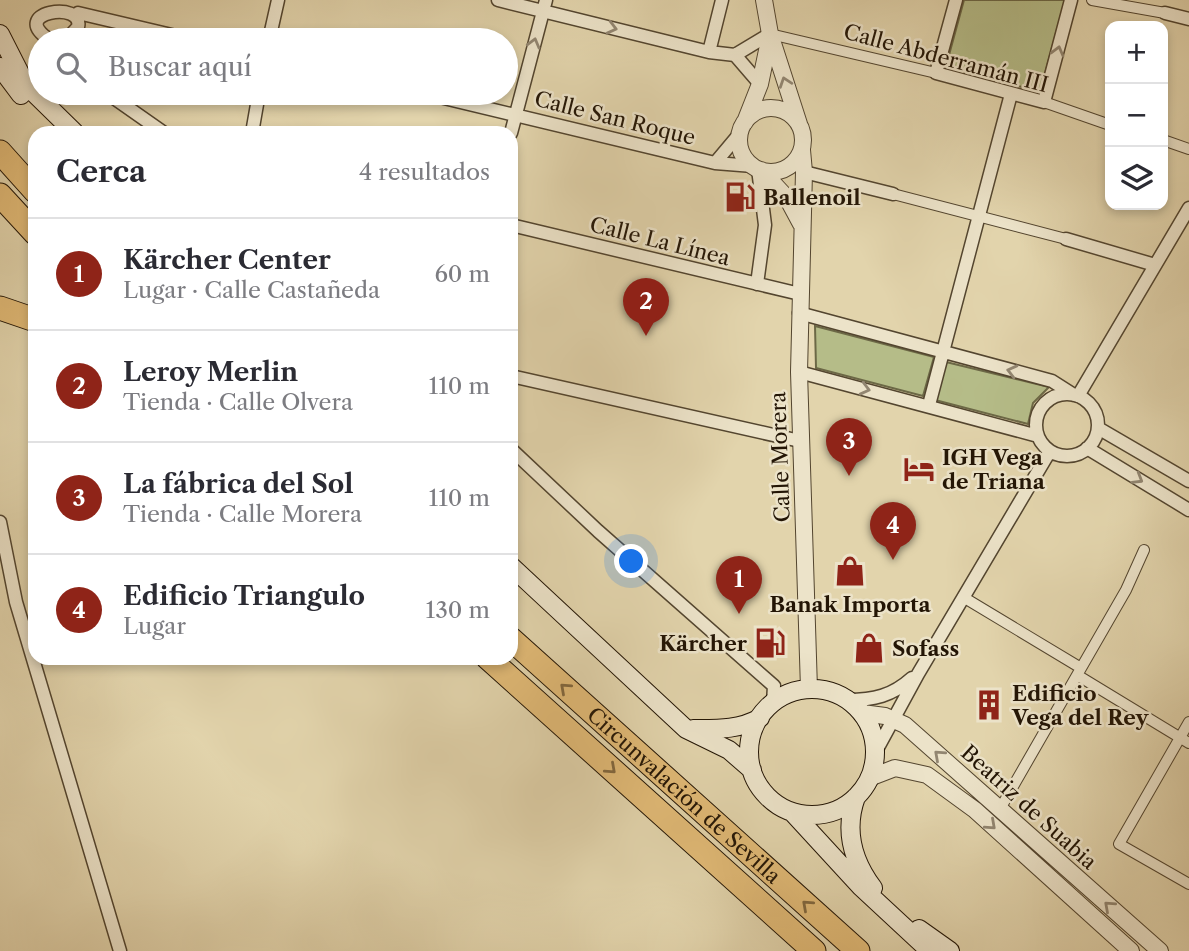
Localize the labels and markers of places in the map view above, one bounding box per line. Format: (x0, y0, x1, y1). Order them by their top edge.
fuel station icon: Ballenoil (723, 180, 757, 214)
place label: Ballenoil (763, 185, 861, 210)
pin: 2 (623, 278, 669, 336)
pin: 3 (826, 418, 872, 476)
place label: IGH Vega de Triana (942, 445, 1046, 494)
hotel icon: IGH Vega de Triana (902, 452, 936, 486)
pin: 4 (870, 502, 916, 560)
shop icon: Banak Importa (833, 554, 867, 588)
pin: 1 (716, 556, 762, 614)
place label: Banak Importa (769, 592, 931, 617)
fuel station icon: Kärcher (753, 626, 787, 660)
place label: Kärcher (659, 631, 748, 656)
shop icon: Sofass (852, 631, 886, 665)
place label: Sofass (892, 636, 959, 661)
place label: Edificio Vega del Rey (1011, 681, 1149, 730)
building icon: Edificio Vega del Rey (972, 688, 1006, 722)

